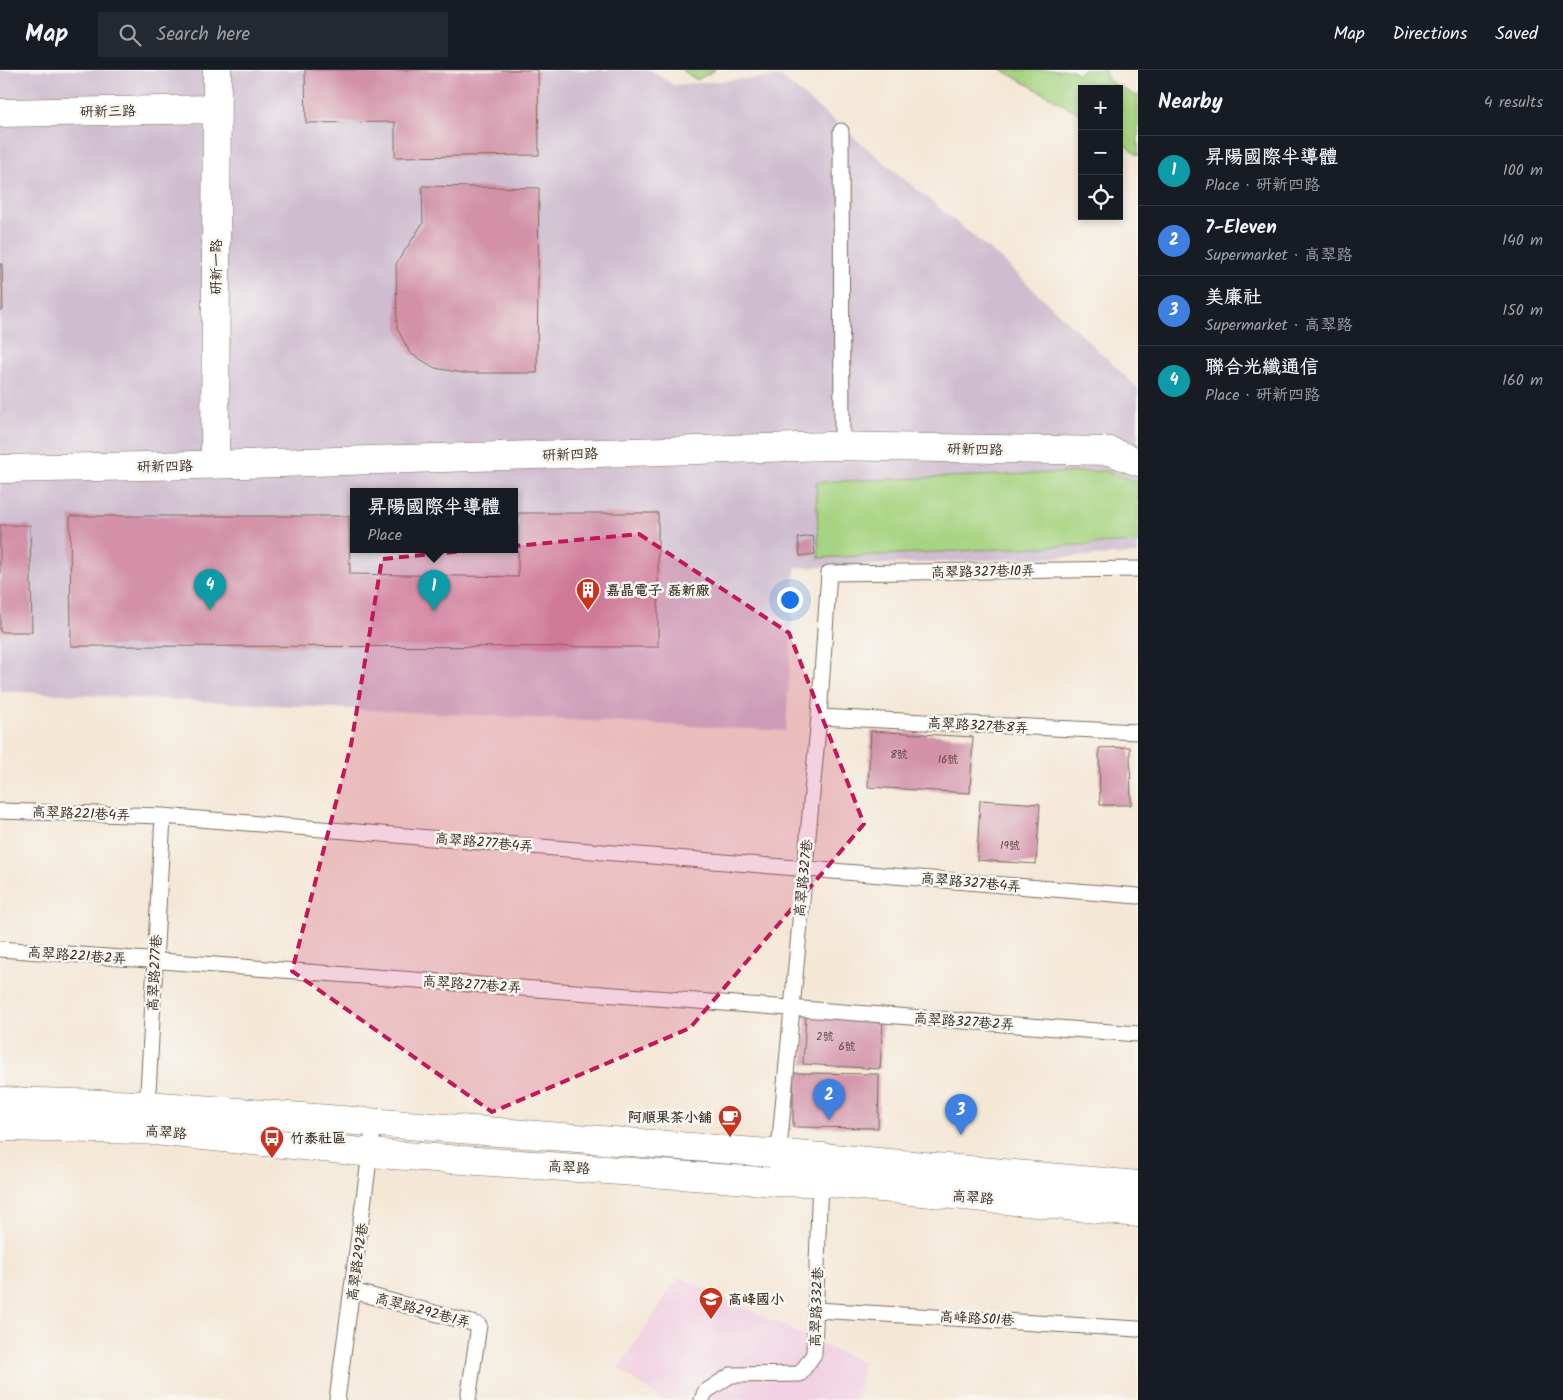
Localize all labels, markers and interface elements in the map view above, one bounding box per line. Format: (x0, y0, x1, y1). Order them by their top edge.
search box (98, 12, 448, 57)
text: Map (25, 15, 68, 54)
text: Search here (156, 20, 250, 50)
text: Map (1333, 20, 1365, 49)
text: Directions (1393, 20, 1467, 49)
text: Saved (1495, 20, 1538, 49)
icon: search (116, 21, 144, 49)
map controls (1078, 85, 1123, 220)
button: + (1078, 85, 1123, 130)
text: Nearby (1158, 86, 1223, 119)
text: 4 results (1484, 90, 1543, 115)
street label: 研新三路 (80, 101, 136, 123)
button: − (1078, 130, 1123, 175)
text: 昇陽國際半導體 (1205, 143, 1338, 173)
text: 1 (1172, 158, 1176, 183)
text: 100 m (1503, 158, 1543, 183)
text: Place · 研新四路 (1205, 173, 1320, 198)
button: locate (1078, 175, 1123, 220)
text: 7-Eleven (1205, 213, 1277, 243)
text: 2 (1169, 228, 1179, 253)
text: 140 m (1502, 228, 1543, 253)
street label: 研新一路 (206, 239, 228, 295)
text: Supermarket · 高翠路 (1205, 243, 1352, 268)
text: 美廉社 (1205, 283, 1262, 313)
text: 3 (1170, 298, 1178, 323)
text: 150 m (1502, 298, 1543, 323)
text: Supermarket · 高翠路 (1205, 313, 1352, 338)
text: 聯合光纖通信 (1205, 353, 1319, 383)
text: 4 (1170, 368, 1178, 393)
text: 160 m (1502, 368, 1543, 393)
text: Place · 研新四路 (1205, 383, 1320, 408)
street label: 研新四路 (947, 439, 1003, 461)
street label: 研新四路 (542, 443, 598, 467)
street label: 研新四路 (137, 456, 193, 478)
popup (350, 488, 518, 553)
text: 昇陽國際半導體 (367, 493, 501, 523)
text: Place (367, 523, 402, 548)
street label: 高翠路327巷10弄 (931, 560, 1035, 584)
pin: 4 (194, 569, 226, 610)
pin: 1 (418, 570, 450, 611)
building icon: 嘉晶電子 磊新廠 (575, 577, 601, 611)
place label: 嘉晶電子 磊新廠 (606, 580, 709, 602)
your location (777, 587, 803, 613)
street label: 高翠路327巷8弄 (927, 712, 1029, 740)
house number: 8號 (890, 746, 908, 764)
house number: 16號 (938, 751, 958, 769)
street label: 高翠路221巷4弄 (31, 801, 131, 827)
street label: 高翠路277巷4弄 (434, 828, 534, 858)
street label: 高翠路327巷 (789, 837, 819, 918)
house number: 19號 (1000, 837, 1020, 855)
street label: 高翠路327巷4弄 (920, 868, 1022, 898)
street label: 高翠路277巷 (142, 933, 168, 1012)
street label: 高翠路221巷2弄 (27, 942, 127, 970)
street label: 高翠路277巷2弄 (422, 971, 522, 999)
street label: 高翠路327巷2弄 (913, 1008, 1015, 1036)
house number: 2號 (816, 1028, 834, 1046)
house number: 6號 (838, 1038, 856, 1056)
pin: 2 (813, 1079, 845, 1120)
pin: 3 (945, 1094, 977, 1135)
cafe icon: 阿順果茶小舖 (717, 1104, 743, 1138)
place label: 阿順果茶小舖 (628, 1107, 712, 1129)
street label: 高翠路 (144, 1120, 188, 1146)
bus stop icon: 竹泰社區 (259, 1125, 285, 1159)
place label: 竹泰社區 (290, 1128, 346, 1150)
street label: 高翠路 (547, 1156, 591, 1180)
street label: 高翠路 (951, 1185, 995, 1211)
street label: 高翠路292巷 (342, 1220, 375, 1303)
street label: 高翠路332巷 (805, 1266, 829, 1347)
school or university icon: 高峰國小 (698, 1286, 724, 1320)
street label: 高翠路292巷1弄 (373, 1288, 473, 1334)
place label: 高峰國小 (728, 1289, 784, 1311)
street label: 高峰路501巷 (939, 1306, 1016, 1332)

